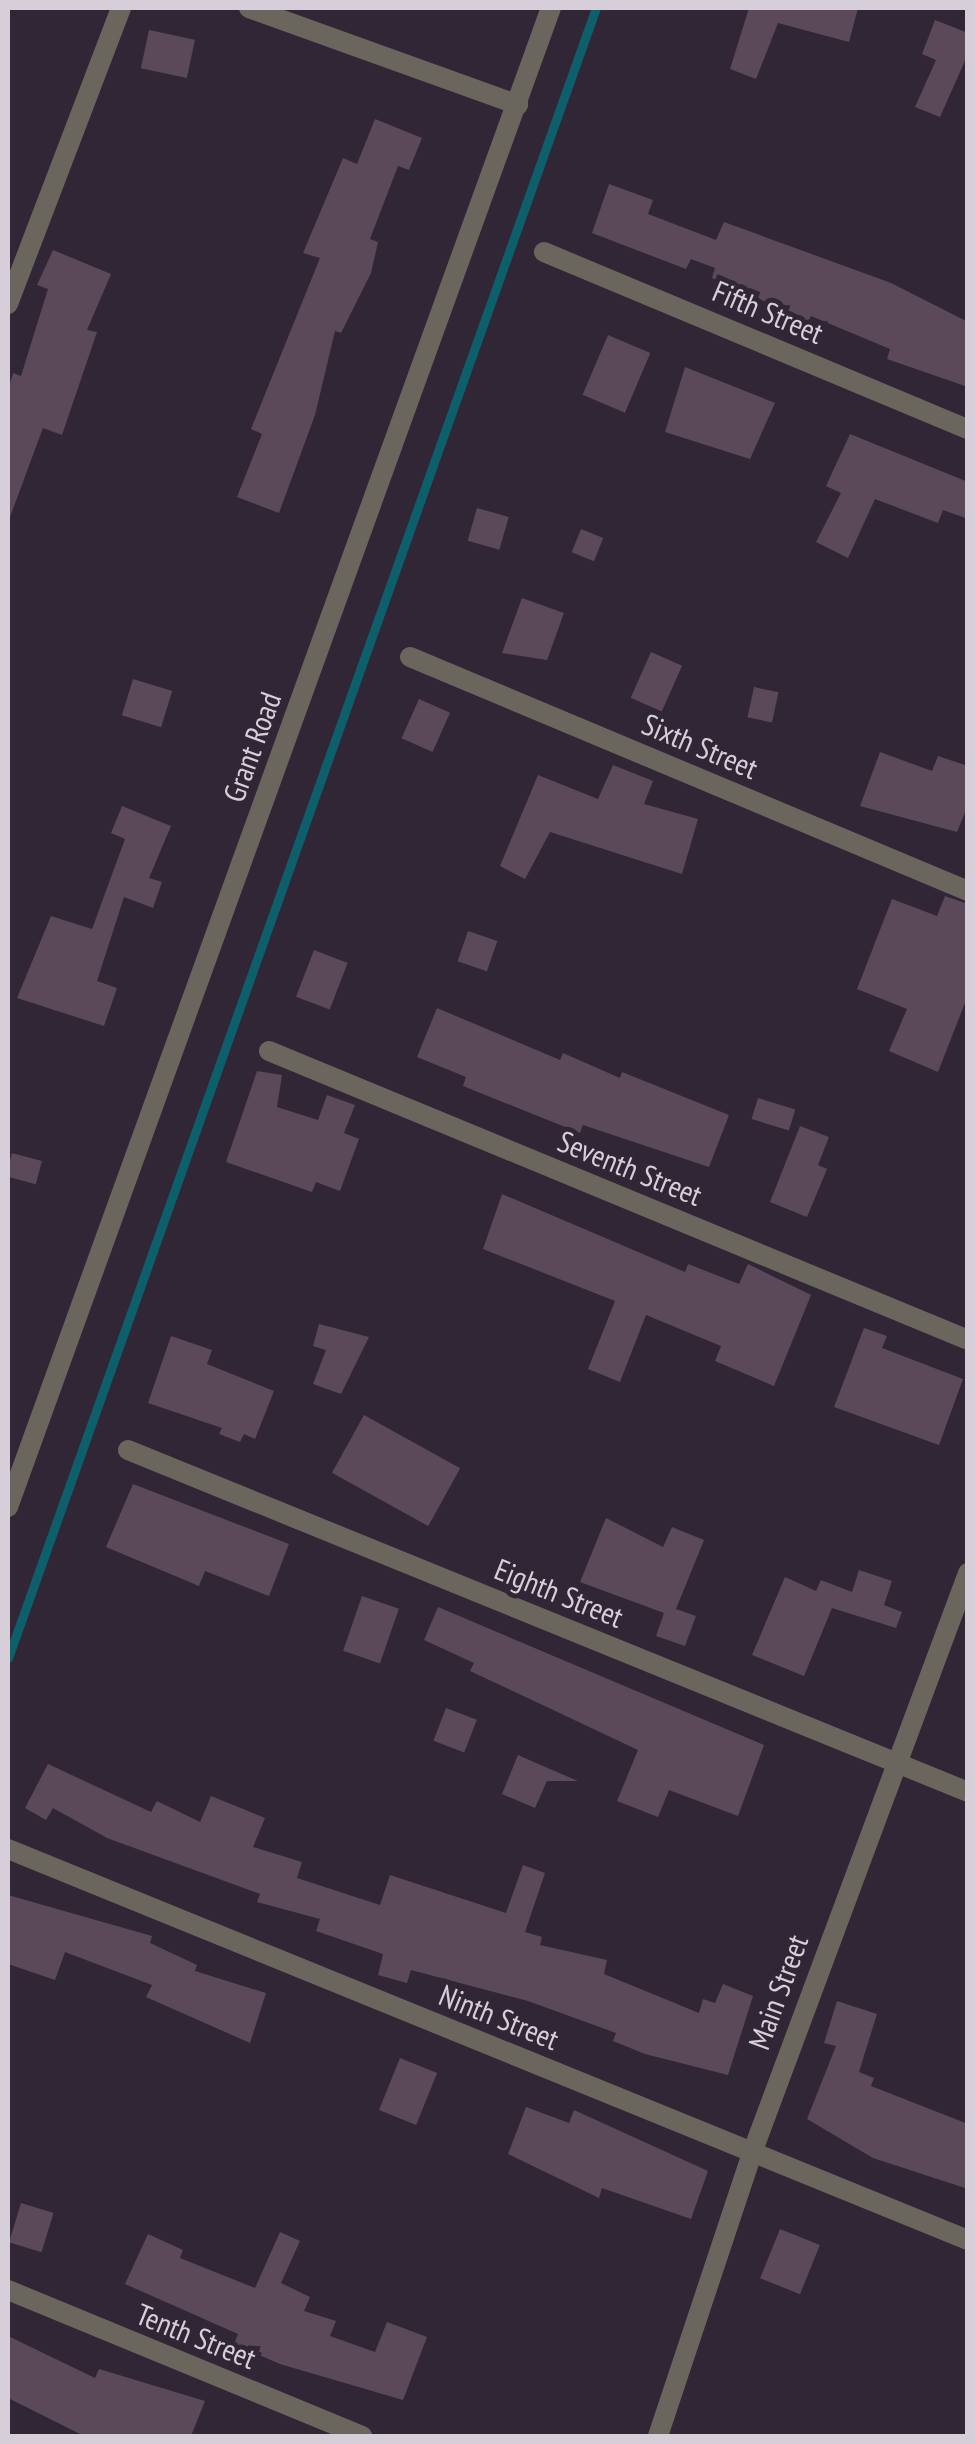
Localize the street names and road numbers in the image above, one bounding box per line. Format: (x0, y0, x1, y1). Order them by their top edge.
street label: Fifth Street (708, 273, 828, 351)
street label: Grant Road (216, 687, 288, 807)
street label: Sixth Street (637, 706, 763, 786)
street label: Seventh Street (553, 1123, 707, 1213)
street label: Eighth Street (489, 1551, 629, 1635)
street label: Main Street (741, 1930, 815, 2054)
street label: Ninth Street (434, 1977, 564, 2057)
street label: Tenth Street (131, 2296, 261, 2376)

